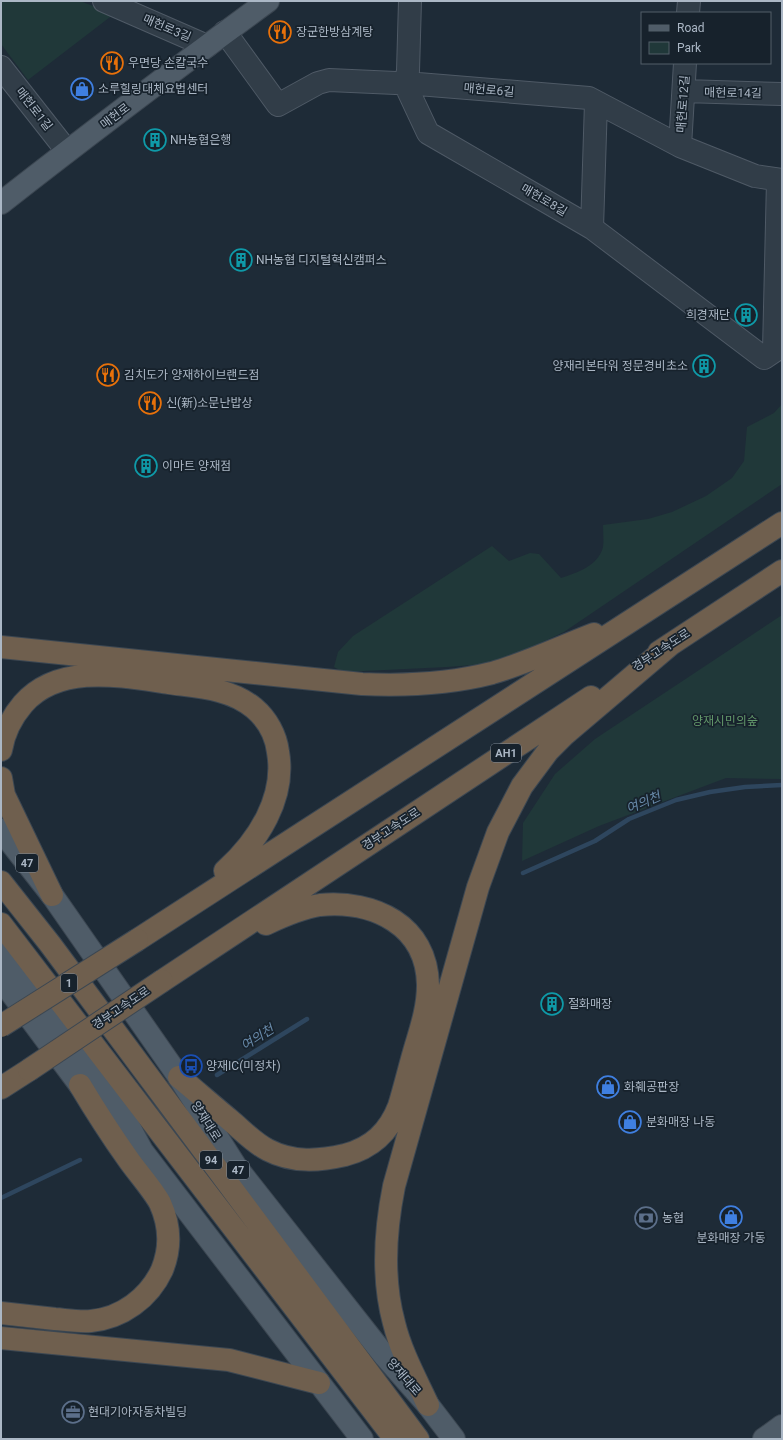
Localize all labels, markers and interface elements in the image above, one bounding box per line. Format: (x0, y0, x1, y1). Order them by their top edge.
street label: 매헌로3길 (141, 12, 193, 44)
legend (641, 12, 771, 64)
restaurant icon: 장군한방삼계탕 (267, 19, 293, 45)
text: Road (677, 21, 705, 35)
place label: 장군한방삼계탕 (296, 25, 373, 39)
text: Park (677, 41, 702, 55)
restaurant icon: 우면당 손칼국수 (99, 50, 125, 76)
place label: 우면당 손칼국수 (128, 56, 208, 70)
street label: 매헌로12길 (674, 75, 692, 133)
shop icon: 소루힐링대체요법센터 (69, 76, 95, 102)
street label: 매헌로6길 (463, 81, 515, 99)
place label: 소루힐링대체요법센터 (98, 82, 208, 96)
street label: 매헌로1길 (13, 85, 55, 133)
street label: 매헌로14길 (704, 85, 762, 101)
street label: 매헌로 (98, 100, 132, 132)
building icon: NH농협은행 (142, 127, 168, 153)
place label: NH농협은행 (170, 133, 231, 147)
street label: 매헌로8길 (518, 181, 570, 219)
building icon: NH농협 디지털혁신캠퍼스 (228, 247, 254, 273)
place label: NH농협 디지털혁신캠퍼스 (256, 253, 387, 267)
building icon: 희경재단 (733, 302, 759, 328)
place label: 희경재단 (686, 308, 730, 322)
building icon: 양재리본타워 정문경비초소 (691, 353, 717, 379)
place label: 양재리본타워 정문경비초소 (553, 359, 688, 373)
restaurant icon: 김치도가 양재하이브랜드점 (95, 362, 121, 388)
place label: 김치도가 양재하이브랜드점 (124, 368, 259, 382)
restaurant icon: 신(新)소문난밥상 (137, 390, 163, 416)
place label: 신(新)소문난밥상 (166, 396, 253, 410)
building icon: 이마트 양재점 (133, 453, 159, 479)
place label: 이마트 양재점 (162, 459, 231, 473)
street label: 경부고속도로 (629, 626, 693, 674)
park label: 양재시민의숲 (692, 714, 758, 728)
road number: AH1 (491, 744, 521, 762)
water label: 여의천 (624, 788, 664, 816)
street label: 경부고속도로 (359, 805, 423, 853)
road number: 47 (16, 854, 38, 872)
road number: 1 (61, 974, 77, 992)
street label: 경부고속도로 (90, 984, 152, 1032)
building icon: 절화매장 (539, 991, 565, 1017)
place label: 절화매장 (568, 997, 612, 1011)
water label: 여의천 (238, 1021, 277, 1053)
bus stop icon: 양재IC(미정차) (178, 1053, 204, 1079)
place label: 양재IC(미정차) (206, 1059, 281, 1073)
shop icon: 화훼공판장 (595, 1074, 621, 1100)
place label: 화훼공판장 (624, 1080, 679, 1094)
street label: 양재대로 (188, 1099, 224, 1143)
shop icon: 분화매장 나동 (617, 1109, 643, 1135)
place label: 분화매장 나동 (646, 1115, 715, 1129)
road number: 94 (200, 1151, 222, 1169)
road number: 47 (227, 1161, 249, 1179)
shop icon: 분화매장 가동 (718, 1204, 744, 1230)
bank icon: 농협 (633, 1205, 659, 1231)
place label: 농협 (662, 1211, 684, 1225)
place label: 분화매장 가동 (696, 1231, 766, 1245)
street label: 양재대로 (384, 1356, 424, 1398)
office icon: 현대기아자동차빌딩 (60, 1399, 86, 1425)
place label: 현대기아자동차빌딩 (88, 1405, 187, 1419)

